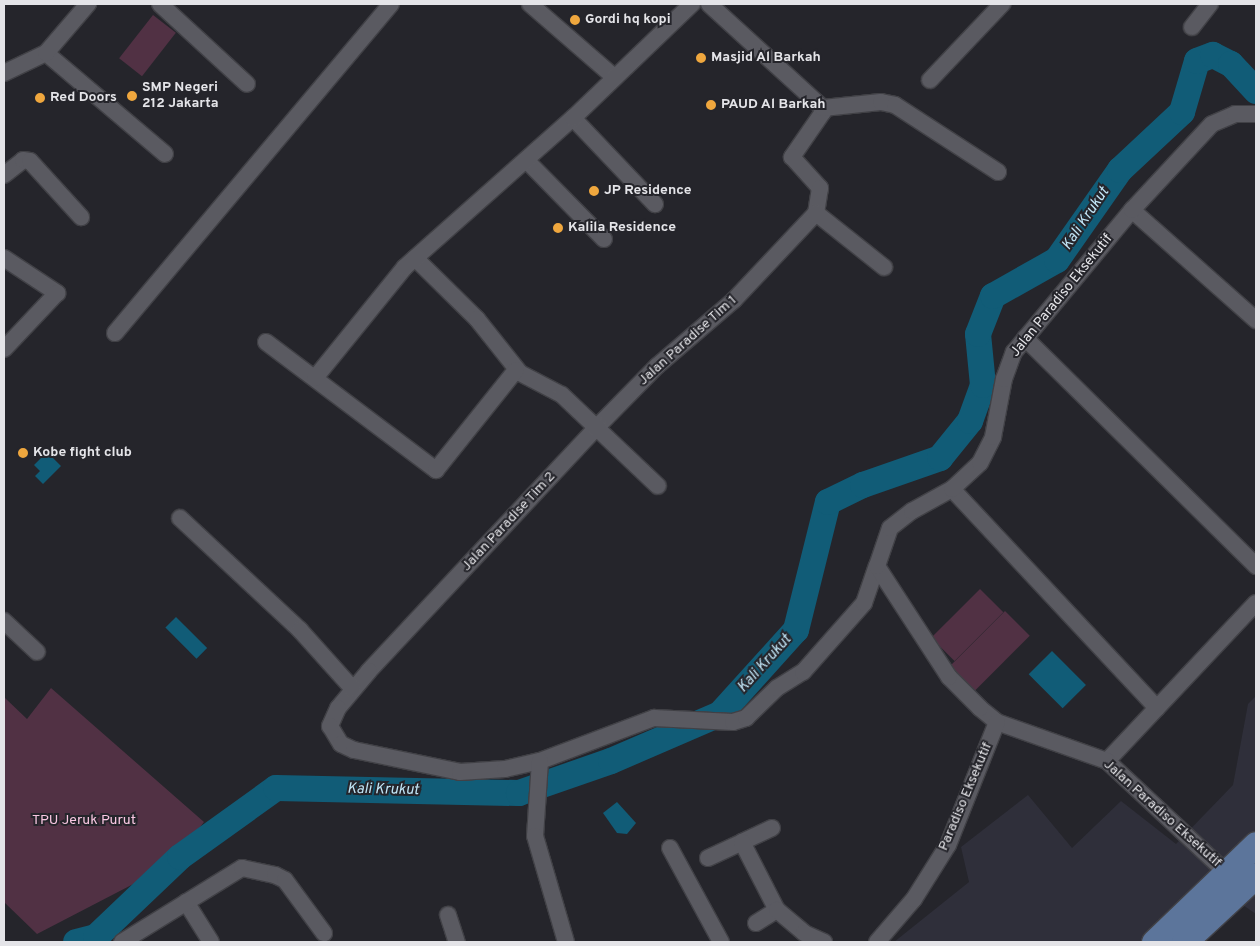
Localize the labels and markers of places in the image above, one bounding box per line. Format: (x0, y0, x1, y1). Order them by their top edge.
place label: Gordi hq kopi (585, 12, 671, 28)
marker: Gordi hq kopi (569, 14, 581, 26)
place label: Masjid Al Barkah (711, 50, 821, 66)
marker: Masjid Al Barkah (695, 52, 707, 64)
place label: SMP Negeri 212 Jakarta (142, 80, 218, 112)
place label: Red Doors (50, 90, 117, 106)
marker: SMP Negeri 212 Jakarta (126, 90, 138, 102)
marker: Red Doors (34, 92, 46, 104)
place label: PAUD Al Barkah (721, 97, 826, 113)
marker: PAUD Al Barkah (705, 99, 717, 111)
place label: JP Residence (604, 183, 692, 199)
marker: JP Residence (588, 185, 600, 197)
place label: Kalila Residence (568, 220, 676, 236)
marker: Kalila Residence (552, 222, 564, 234)
place label: Kobe fight club (33, 445, 132, 461)
marker: Kobe fight club (17, 447, 29, 459)

